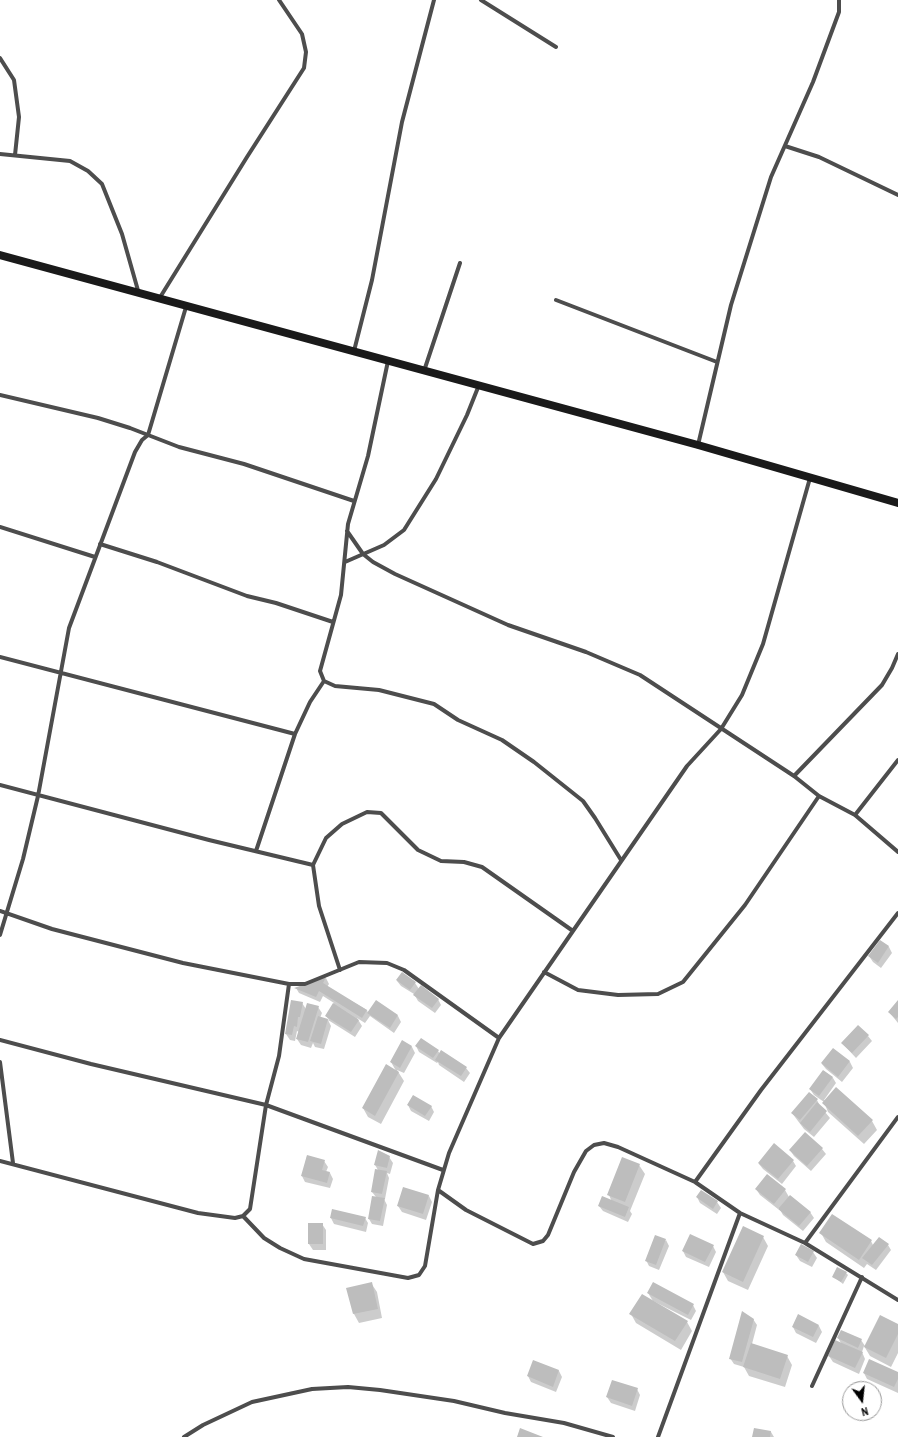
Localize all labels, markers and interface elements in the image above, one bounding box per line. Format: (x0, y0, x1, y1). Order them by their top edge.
north arrow (842, 1381, 882, 1421)
text: N (860, 1404, 870, 1419)

